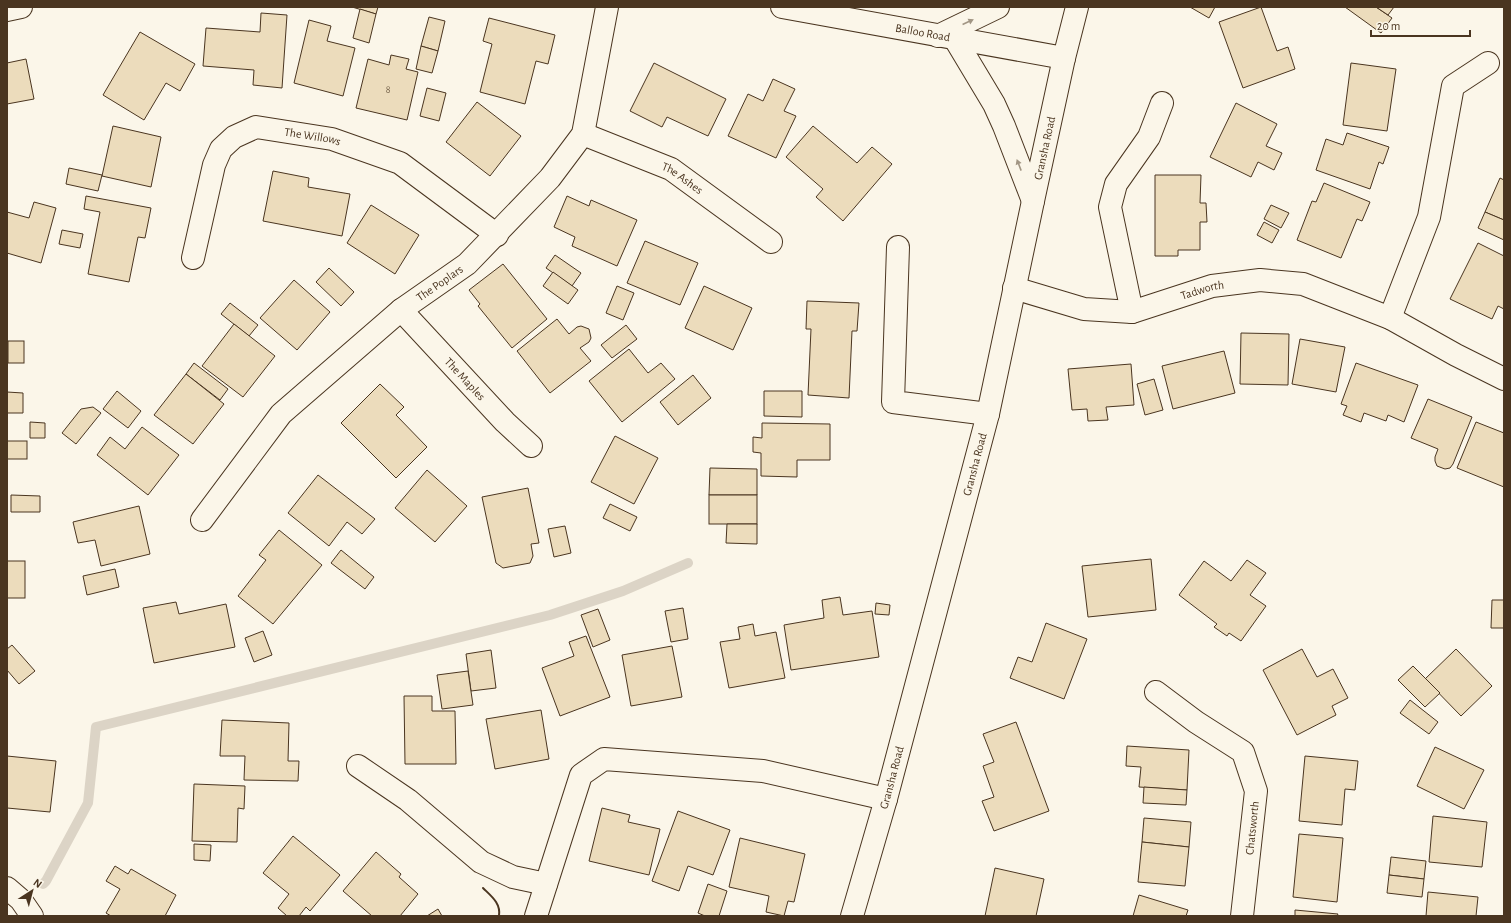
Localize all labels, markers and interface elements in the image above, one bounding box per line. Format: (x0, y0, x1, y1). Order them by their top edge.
scale bar (1371, 12, 1470, 38)
one-way arrow (963, 19, 974, 25)
text: 20 m (1377, 20, 1400, 32)
street label: Balloo Road (894, 22, 951, 43)
house number: 8 (386, 85, 391, 95)
street label: Gransha Road (1032, 115, 1057, 181)
street label: The Willows (283, 126, 343, 148)
one-way arrow (1015, 158, 1021, 170)
street label: The Ashes (660, 160, 705, 196)
street label: The Poplars (414, 263, 465, 304)
street label: Tadworth (1179, 279, 1225, 302)
street label: The Maples (442, 355, 488, 403)
street label: Gransha Road (961, 432, 989, 497)
street label: Gransha Road (877, 745, 906, 810)
street label: Chatsworth (1243, 801, 1261, 855)
north arrow (12, 871, 52, 911)
text: N (31, 877, 44, 890)

